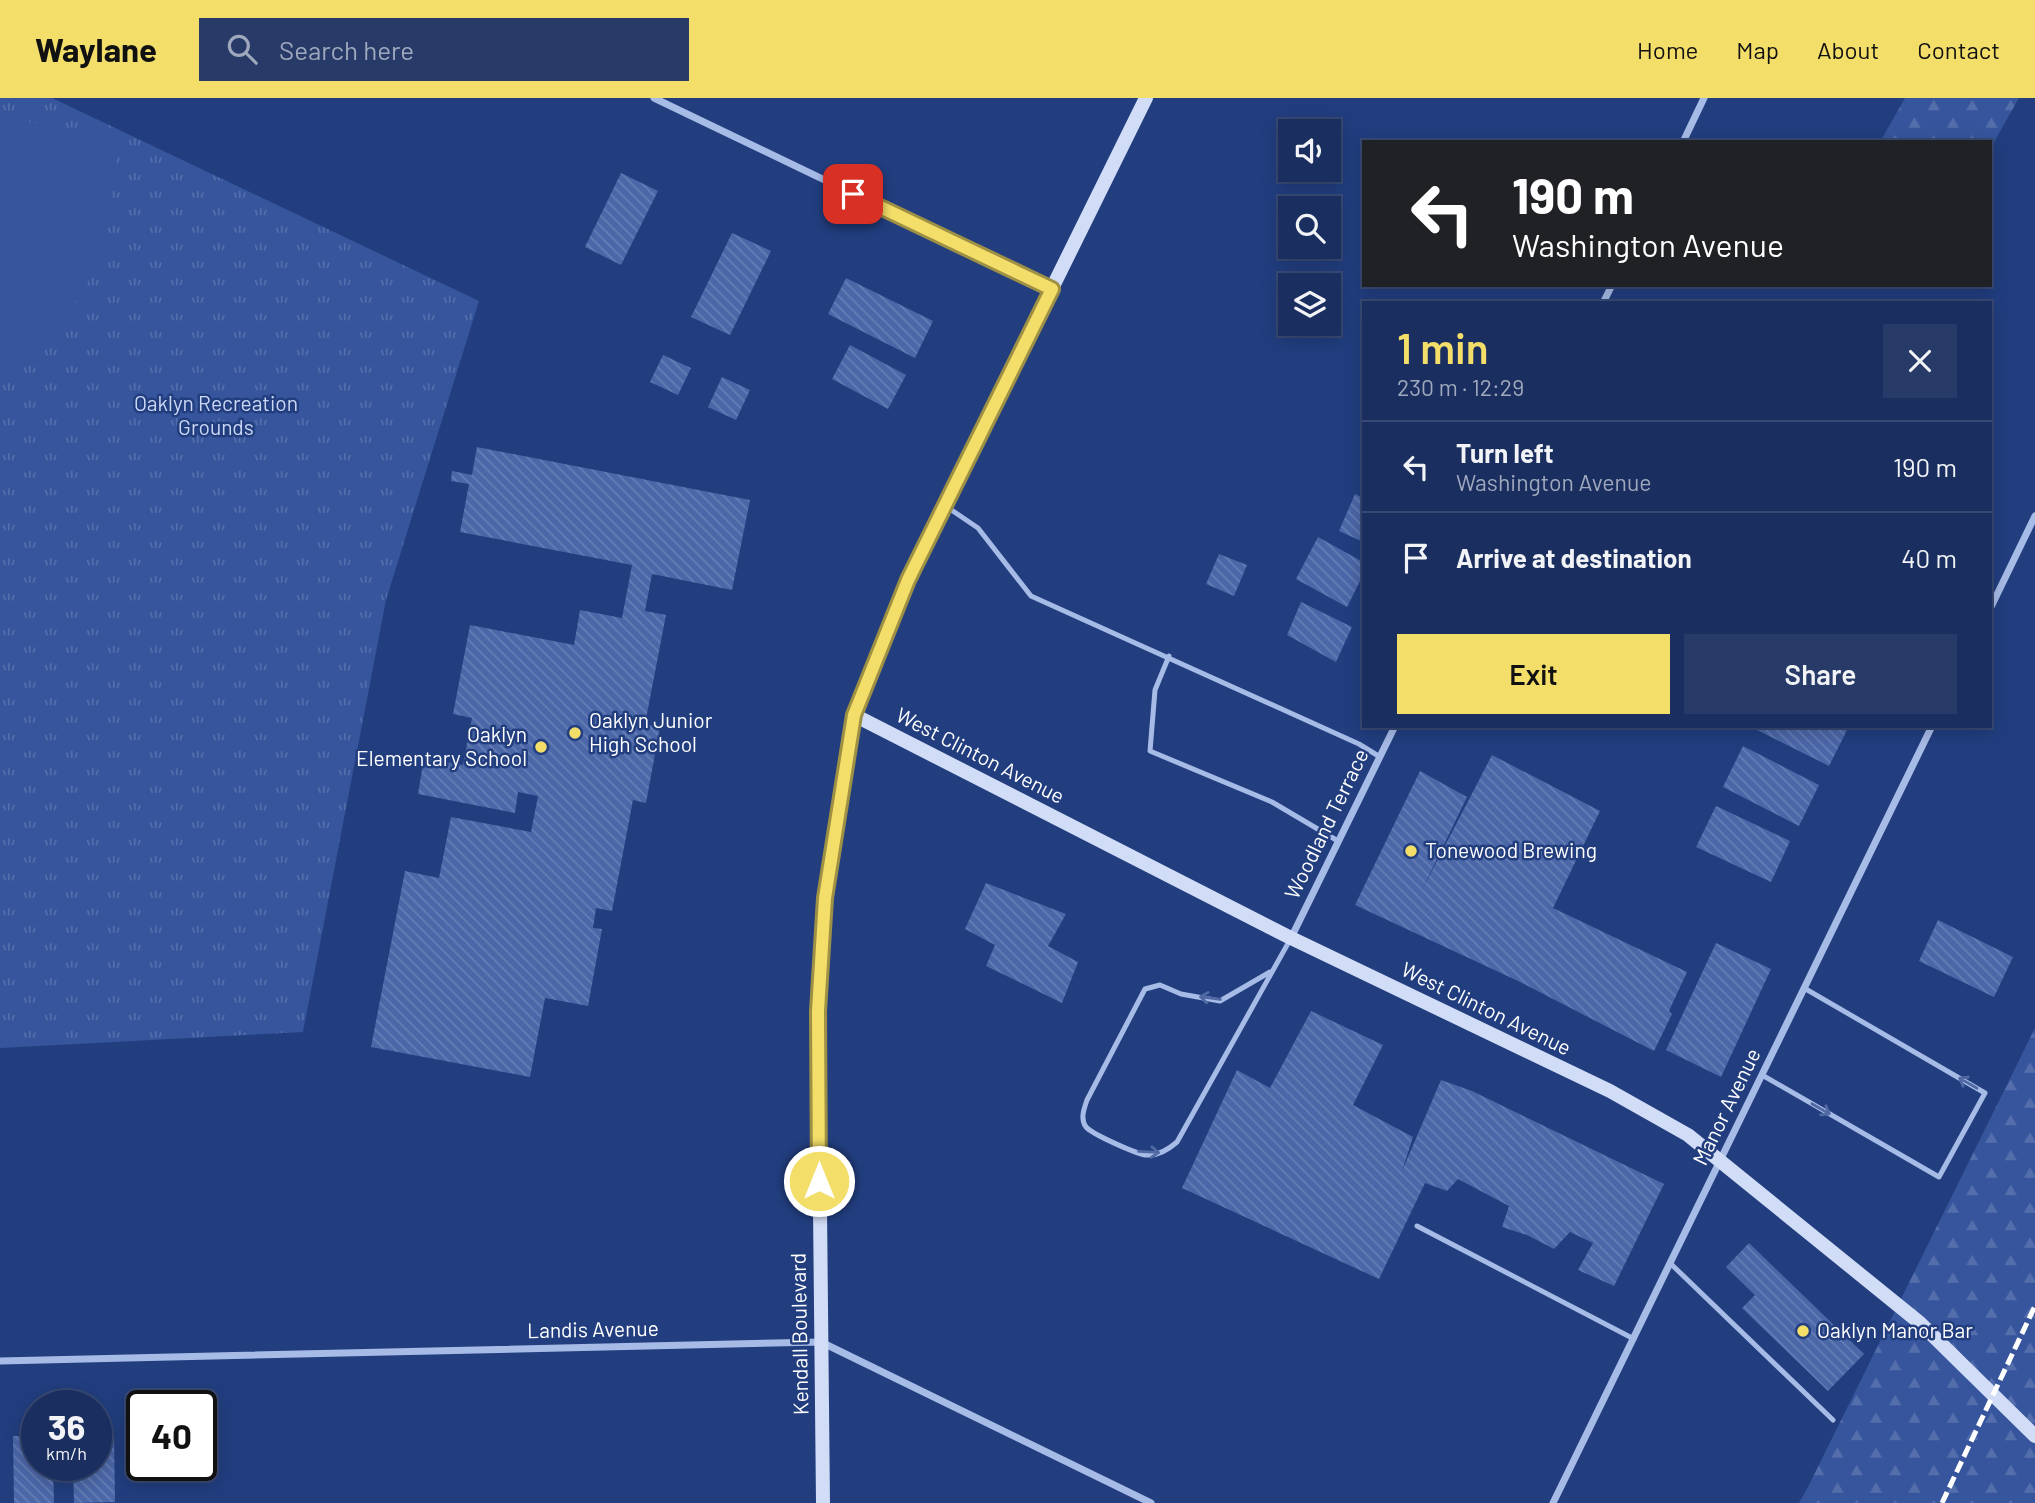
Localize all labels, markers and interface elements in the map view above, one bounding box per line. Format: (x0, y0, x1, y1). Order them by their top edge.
search box (199, 18, 689, 81)
text: Waylane (35, 29, 157, 69)
icon: search (223, 30, 261, 68)
text: Search here (279, 34, 414, 65)
text: Home (1637, 35, 1698, 64)
text: Map (1736, 35, 1779, 64)
text: About (1817, 35, 1879, 64)
text: Contact (1917, 35, 2000, 64)
map controls (1278, 119, 1341, 336)
button: sound (1278, 119, 1341, 182)
pin (823, 164, 883, 224)
text: 190 m (1512, 165, 1634, 224)
icon: left (1397, 168, 1488, 259)
icon: arrive (834, 175, 872, 213)
button: search (1278, 196, 1341, 259)
text: Washington Avenue (1512, 225, 1784, 263)
button: layers (1278, 273, 1341, 336)
text: 1 min (1397, 322, 1489, 372)
button: close (1883, 324, 1957, 398)
text: 230 m · 12:29 (1397, 373, 1524, 401)
park label: Oaklyn Recreation Grounds (134, 390, 298, 439)
text: Turn left (1456, 437, 1554, 468)
icon: left (1397, 448, 1435, 486)
text: 190 m (1893, 451, 1957, 482)
text: Washington Avenue (1456, 468, 1652, 496)
icon: arrive (1397, 539, 1435, 577)
text: Arrive at destination (1456, 542, 1692, 573)
text: 40 m (1901, 542, 1957, 573)
button: Exit (1397, 634, 1670, 714)
button: Share (1684, 634, 1957, 714)
street label: West Clinton Avenue (892, 701, 1069, 808)
place label: Oaklyn Junior High School (589, 707, 713, 756)
place label: Oaklyn Elementary School (356, 721, 527, 770)
marker: Oaklyn Junior High School (567, 725, 583, 741)
marker: Oaklyn Elementary School (533, 739, 549, 755)
street label: Woodland Terrace (1278, 744, 1373, 902)
place label: Tonewood Brewing (1425, 837, 1597, 862)
marker: Tonewood Brewing (1403, 843, 1419, 859)
street label: West Clinton Avenue (1398, 956, 1576, 1060)
one-way arrow (1199, 992, 1221, 1005)
street label: Manor Avenue (1687, 1044, 1765, 1169)
one-way arrow (1959, 1076, 1979, 1090)
one-way arrow (1811, 1103, 1831, 1117)
position arrow (782, 1144, 856, 1218)
one-way arrow (1137, 1146, 1160, 1159)
street label: Kendall Boulevard (785, 1253, 812, 1415)
street label: Landis Avenue (527, 1315, 659, 1342)
place label: Oaklyn Manor Bar (1817, 1317, 1973, 1342)
marker: Oaklyn Manor Bar (1795, 1323, 1811, 1339)
speed limit sign: 40 (126, 1390, 217, 1481)
text: 36 (48, 1405, 85, 1447)
text: km/h (46, 1442, 87, 1464)

